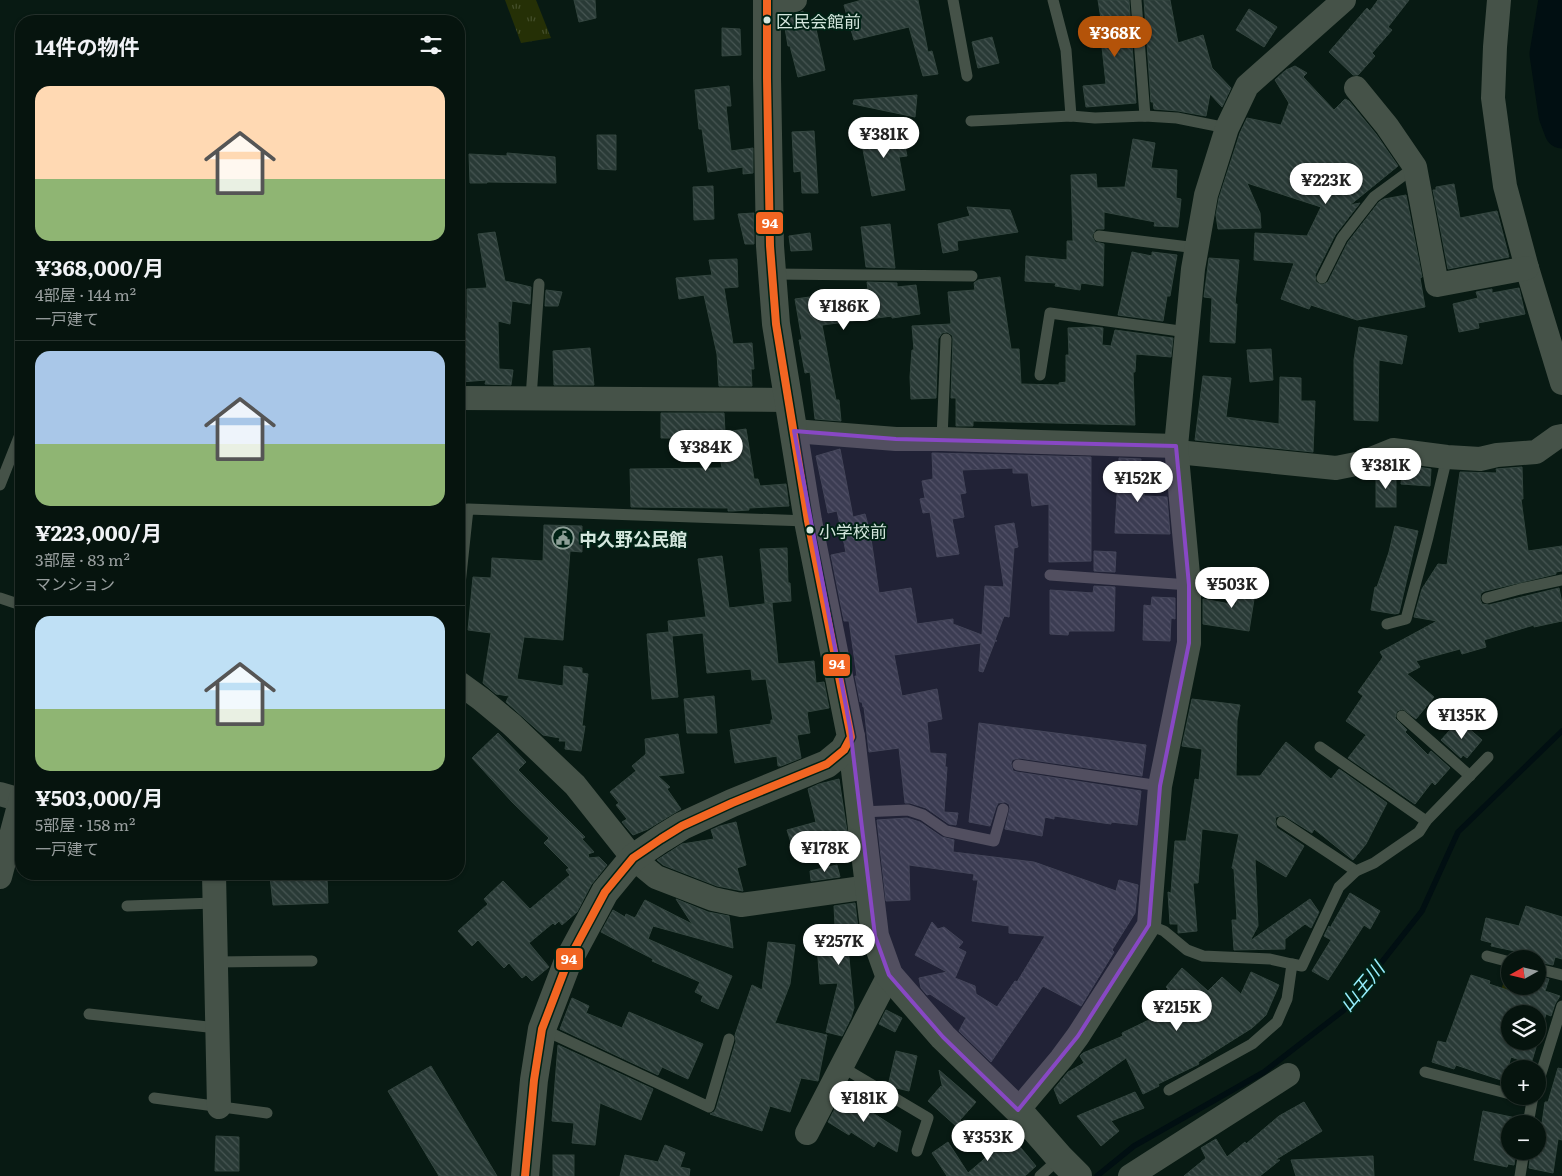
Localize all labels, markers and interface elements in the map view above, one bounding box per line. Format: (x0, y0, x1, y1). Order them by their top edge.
place label: 区民会館前 (776, 8, 861, 33)
marker: 区民会館前 (762, 15, 772, 25)
pin: ¥368K (1080, 15, 1150, 58)
text: ¥368K (1089, 20, 1141, 44)
text: 14件の物件 (35, 30, 140, 61)
icon: filters (417, 31, 445, 59)
pin: ¥381K (849, 116, 919, 159)
icon: home (195, 118, 285, 208)
text: ¥381K (859, 121, 909, 145)
pin: ¥223K (1291, 162, 1361, 205)
text: ¥223K (1301, 167, 1351, 191)
line badge: 94 (755, 211, 784, 235)
text: 94 (762, 212, 779, 232)
text: ¥368,000/月 (35, 251, 164, 282)
text: 4部屋 · 144 m² (35, 282, 136, 306)
pin: ¥186K (809, 288, 879, 331)
text: ¥186K (819, 293, 869, 317)
text: 一戸建て (35, 306, 99, 330)
icon: home (195, 384, 285, 474)
pin: ¥384K (671, 430, 741, 472)
text: ¥384K (680, 434, 732, 458)
pin: ¥381K (1351, 448, 1421, 490)
text: ¥381K (1361, 452, 1411, 476)
pin: ¥152K (1103, 460, 1173, 503)
text: ¥152K (1114, 465, 1162, 489)
text: ¥223,000/月 (35, 516, 162, 547)
place label: 小学校前 (819, 518, 887, 543)
place label: 中久野公民館 (579, 525, 687, 552)
marker: 小学校前 (805, 525, 815, 535)
public building icon: 中久野公民館 (551, 526, 575, 550)
text: 3部屋 · 83 m² (35, 547, 130, 571)
pin: ¥503K (1197, 566, 1267, 609)
text: マンション (35, 571, 115, 595)
text: ¥503K (1206, 571, 1258, 595)
icon: home (195, 649, 285, 739)
line badge: 94 (822, 653, 851, 677)
text: 94 (829, 653, 846, 673)
pin: ¥135K (1427, 698, 1497, 740)
text: ¥135K (1438, 702, 1486, 726)
text: ¥503,000/月 (35, 781, 163, 812)
text: 5部屋 · 158 m² (35, 812, 135, 836)
pin: ¥178K (790, 830, 860, 873)
text: ¥178K (801, 835, 849, 859)
text: 一戸建て (35, 836, 99, 860)
pin: ¥257K (804, 924, 874, 966)
text: ¥257K (814, 928, 864, 952)
line badge: 94 (555, 947, 584, 971)
text: 94 (561, 948, 578, 968)
north arrow (1501, 950, 1546, 995)
map controls (1501, 950, 1546, 1160)
water label: 山王川 (1332, 954, 1391, 1017)
pin: ¥215K (1142, 990, 1212, 1032)
text: ¥215K (1153, 994, 1201, 1018)
button: layers (1501, 1005, 1546, 1050)
button: + (1501, 1060, 1546, 1105)
pin: ¥181K (829, 1080, 899, 1123)
text: ¥181K (840, 1085, 888, 1109)
button: − (1501, 1115, 1546, 1160)
pin: ¥353K (953, 1120, 1023, 1162)
text: ¥353K (963, 1124, 1013, 1148)

